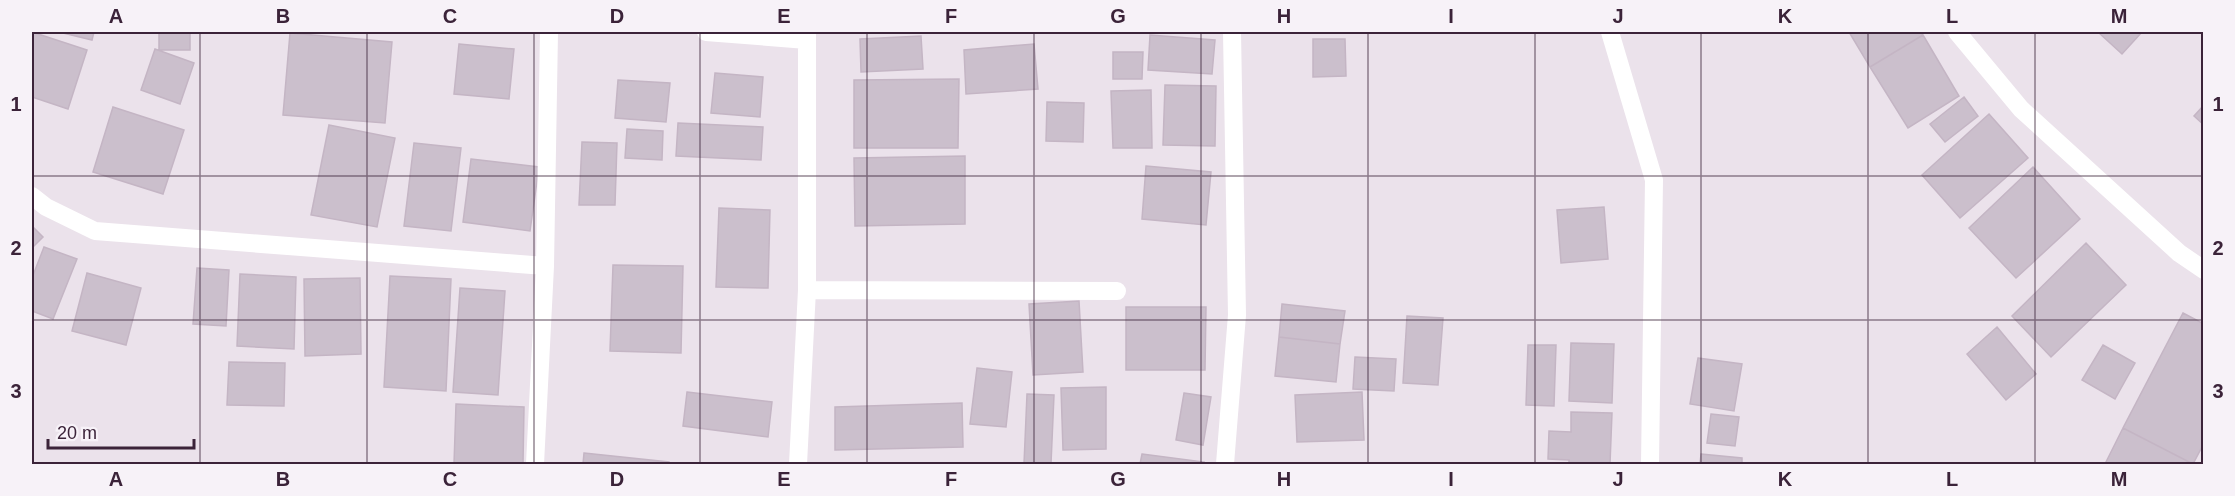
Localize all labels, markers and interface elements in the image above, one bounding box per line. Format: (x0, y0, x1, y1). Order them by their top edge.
text: A (109, 5, 123, 27)
text: B (276, 5, 290, 27)
text: C (443, 5, 457, 27)
text: D (610, 5, 624, 27)
text: E (777, 5, 791, 27)
text: F (945, 5, 957, 27)
text: G (1110, 5, 1126, 27)
text: H (1277, 5, 1291, 27)
text: I (1448, 5, 1454, 27)
text: J (1612, 5, 1624, 27)
text: K (1778, 5, 1793, 27)
text: L (1946, 5, 1958, 27)
text: M (2111, 5, 2127, 27)
text: 1 (10, 93, 22, 115)
text: 1 (2212, 93, 2224, 115)
text: 2 (10, 237, 22, 259)
text: 2 (2212, 237, 2224, 259)
text: 3 (10, 380, 22, 402)
text: 3 (2212, 380, 2224, 402)
scale bar (48, 412, 194, 450)
text: 20 m (57, 423, 97, 443)
text: A (109, 468, 123, 490)
text: B (276, 468, 290, 490)
text: C (443, 468, 457, 490)
text: D (610, 468, 624, 490)
text: E (777, 468, 791, 490)
text: F (945, 468, 957, 490)
text: G (1110, 468, 1126, 490)
text: H (1277, 468, 1291, 490)
text: I (1448, 468, 1454, 490)
text: J (1612, 468, 1624, 490)
text: K (1778, 468, 1793, 490)
text: L (1946, 468, 1958, 490)
text: M (2111, 468, 2127, 490)

